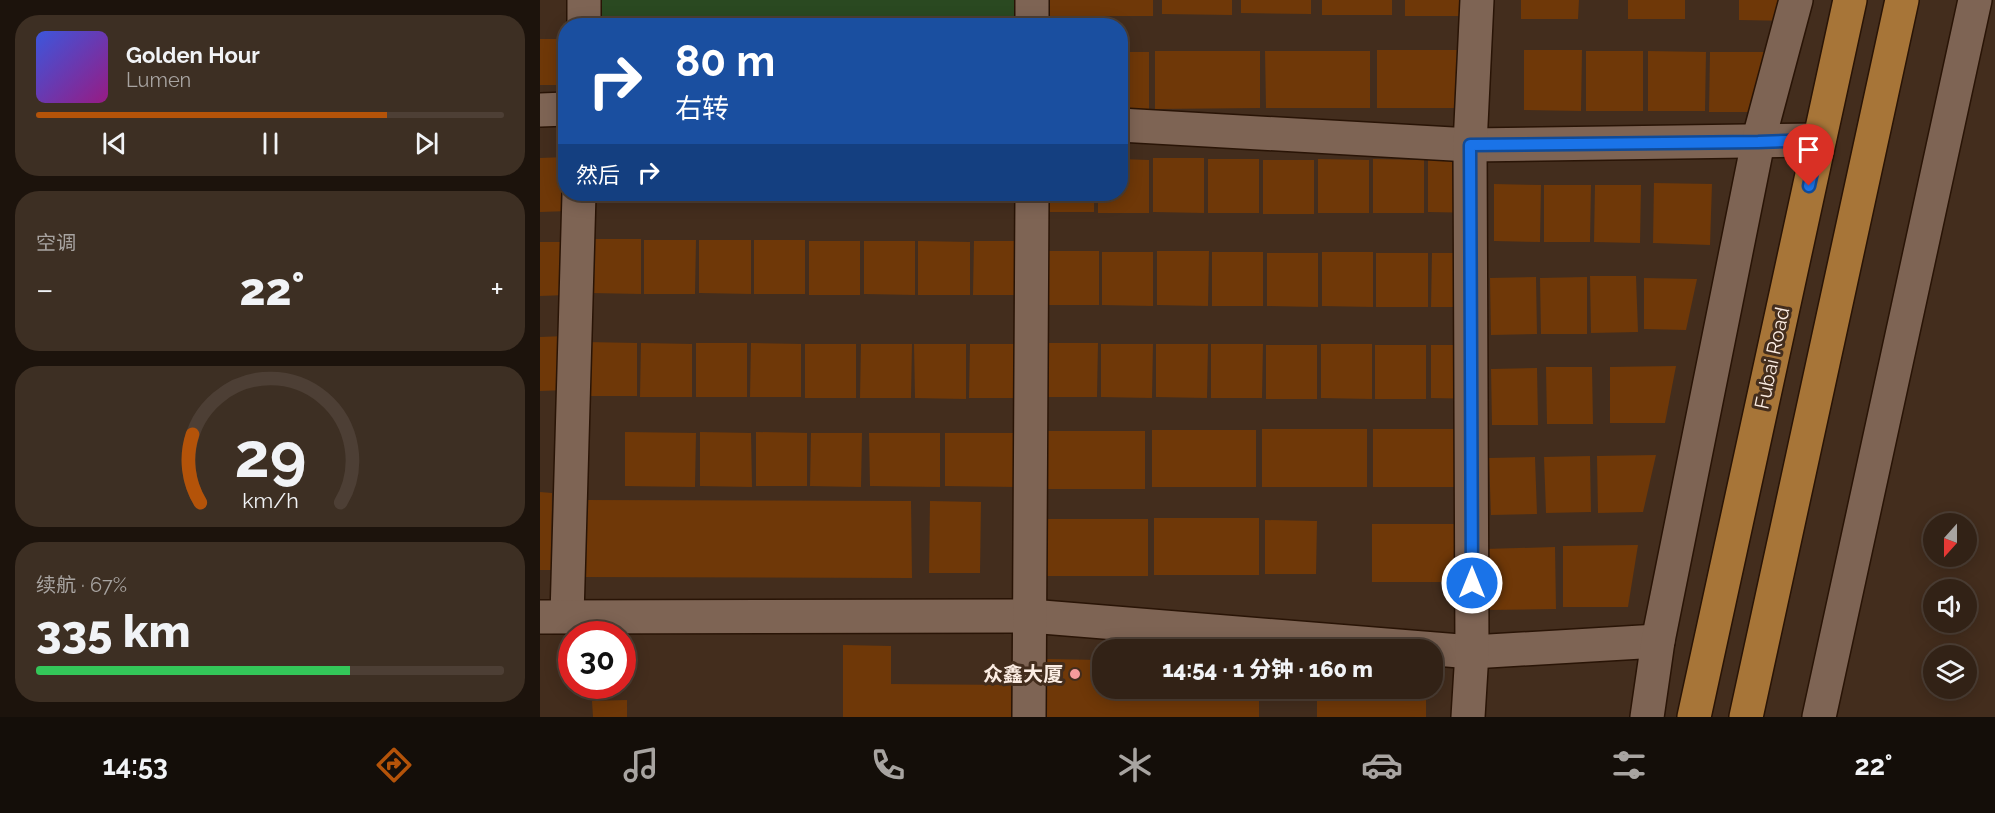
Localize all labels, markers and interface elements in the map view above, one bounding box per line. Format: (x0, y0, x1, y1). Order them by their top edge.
text: 80 m (675, 37, 775, 86)
text: Golden Hour (126, 42, 260, 68)
icon: right (576, 42, 654, 120)
text: Lumen (126, 68, 191, 92)
text: 右转 (675, 93, 729, 124)
pin (1783, 124, 1834, 186)
icon: previous (98, 127, 131, 160)
icon: pause (254, 127, 287, 160)
icon: next (410, 127, 443, 160)
icon: arrive (1792, 133, 1825, 166)
icon: right (632, 156, 665, 189)
text: 然后 (576, 162, 620, 188)
text: 空调 (36, 231, 76, 255)
text: 22° (239, 263, 305, 316)
text: − (36, 270, 54, 309)
text: + (490, 270, 504, 309)
street label: Fubai Road (1749, 305, 1795, 411)
text: 29 (234, 418, 306, 492)
text: km/h (242, 489, 298, 514)
north arrow (1923, 513, 1977, 567)
map controls (1923, 513, 1977, 699)
position arrow (1440, 551, 1504, 615)
text: 续航 · 67% (36, 573, 127, 597)
button: sound (1923, 579, 1977, 633)
text: 335 km (36, 605, 191, 658)
speed limit sign: 30 (558, 621, 636, 699)
button: layers (1923, 645, 1977, 699)
text: 14:54 · 1 分钟 · 160 m (1162, 656, 1373, 682)
place label: 众鑫大厦 (983, 662, 1063, 686)
marker: 众鑫大厦 (1068, 667, 1082, 681)
icon: directions (373, 744, 415, 786)
icon: music (620, 744, 662, 786)
icon: phone (867, 744, 909, 786)
icon: climate (1114, 744, 1156, 786)
icon: car (1361, 744, 1403, 786)
icon: filters (1608, 744, 1650, 786)
text: 14:53 (102, 750, 168, 781)
text: 22° (1854, 750, 1892, 781)

